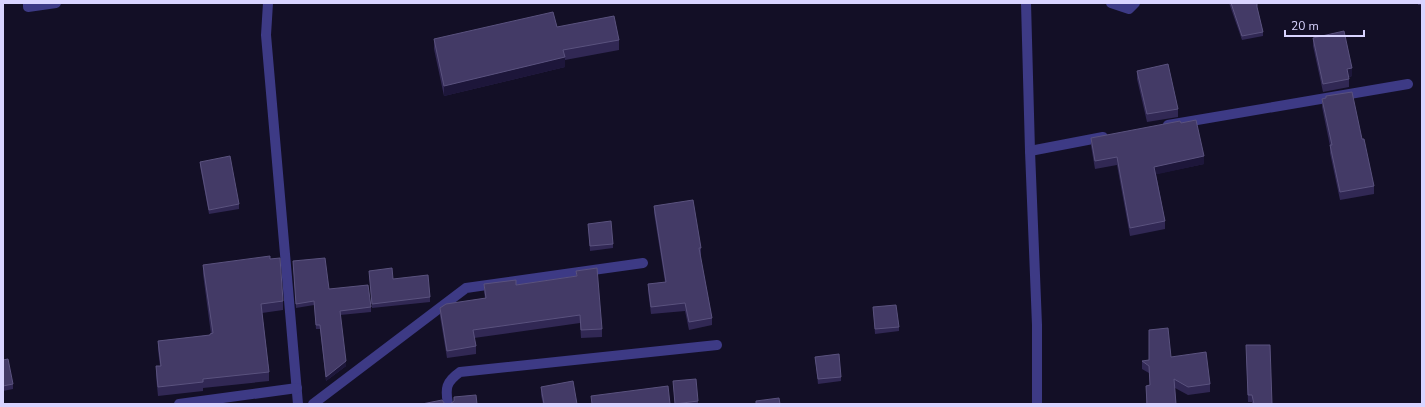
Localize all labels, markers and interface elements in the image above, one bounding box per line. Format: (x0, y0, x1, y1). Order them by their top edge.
scale bar (1285, 12, 1364, 38)
text: 20 m (1291, 18, 1319, 34)

